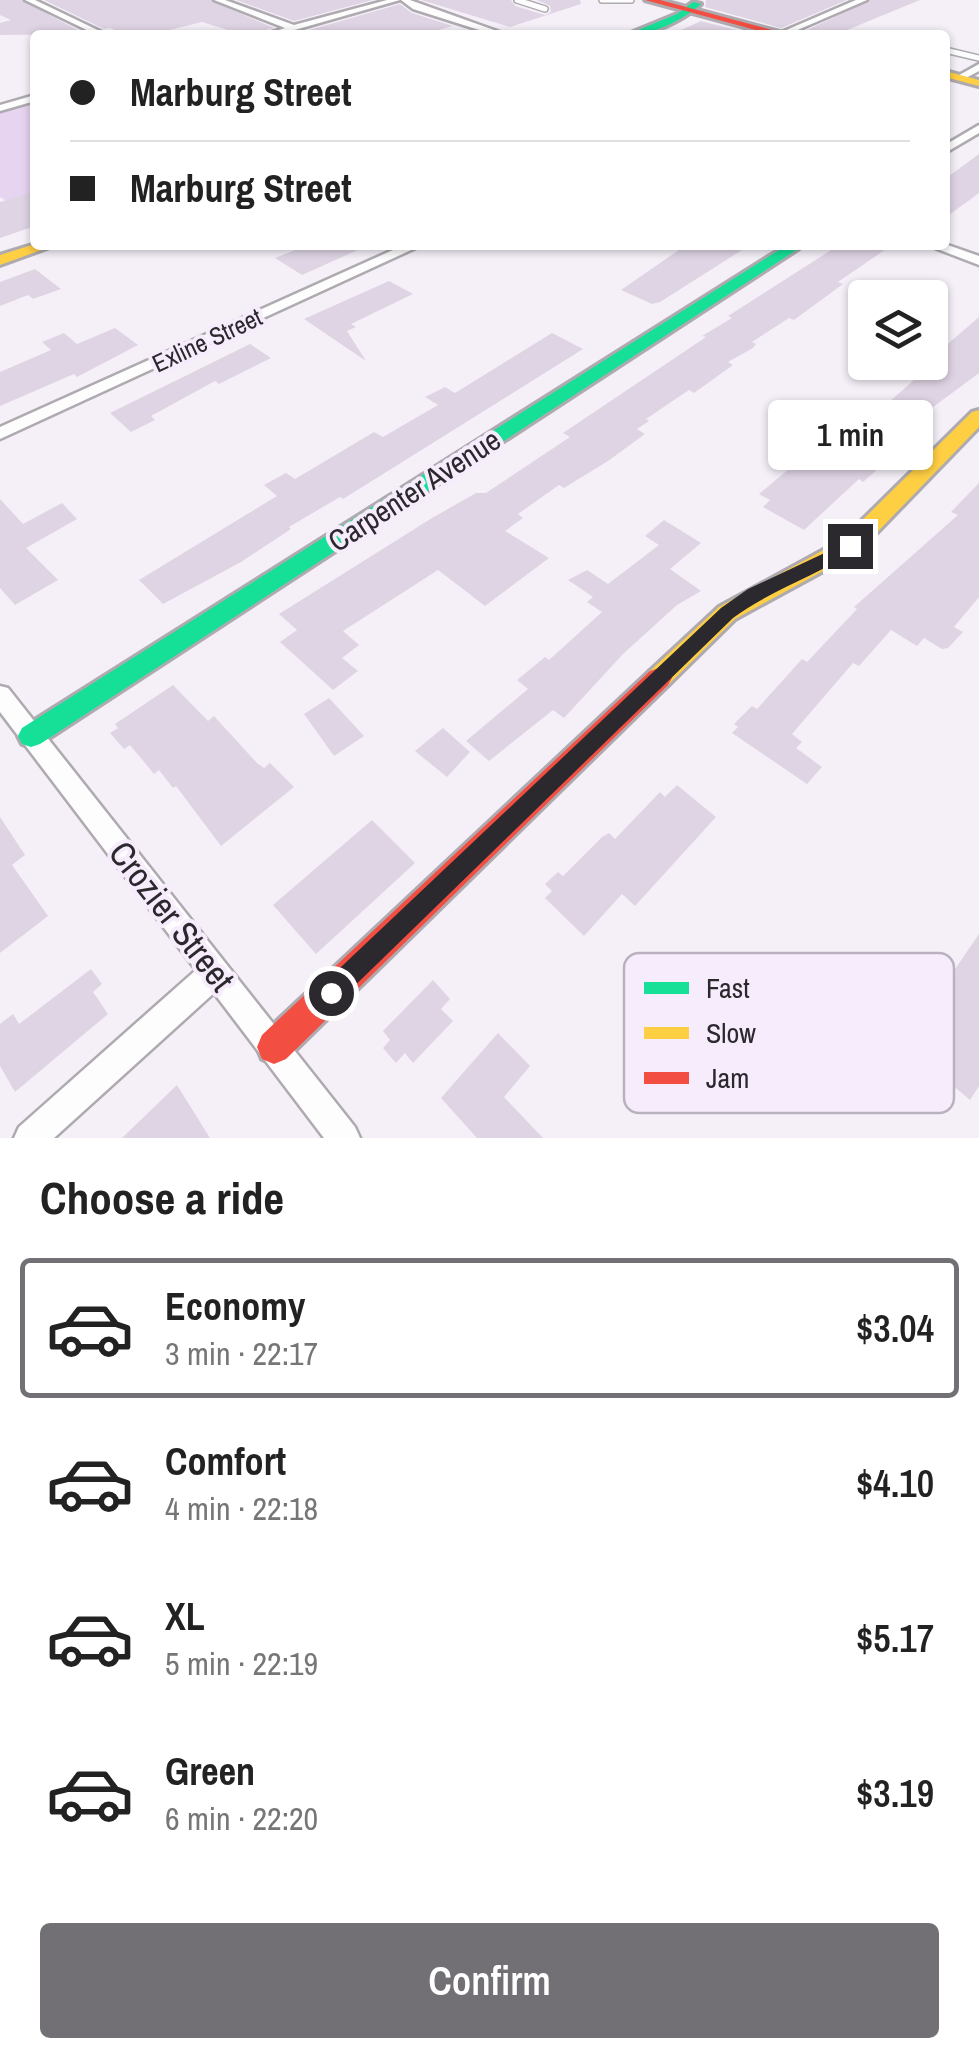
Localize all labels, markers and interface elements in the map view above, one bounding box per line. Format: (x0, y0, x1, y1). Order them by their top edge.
text: Marburg Street (130, 67, 352, 118)
text: Marburg Street (130, 163, 352, 214)
map controls (848, 280, 948, 380)
button: layers (848, 280, 948, 380)
street label: Exline Street (147, 300, 268, 380)
callout: 1 min (768, 401, 932, 471)
text: 1 min (817, 413, 884, 456)
street label: Carpenter Avenue (320, 419, 508, 561)
route end (828, 524, 873, 569)
street label: Crozier Street (98, 831, 246, 1001)
legend (624, 953, 954, 1113)
text: Fast (706, 969, 750, 1007)
route start (309, 971, 354, 1016)
text: Slow (706, 1014, 756, 1052)
text: Jam (706, 1059, 749, 1097)
text: Choose a ride (40, 1167, 284, 1228)
text: Economy (165, 1281, 305, 1332)
icon: car (45, 1283, 135, 1373)
text: $3.04 (856, 1303, 934, 1354)
text: 3 min · 22:17 (165, 1332, 318, 1375)
text: Comfort (165, 1436, 286, 1487)
icon: car (45, 1438, 135, 1528)
text: $4.10 (856, 1458, 934, 1509)
text: 4 min · 22:18 (165, 1487, 318, 1530)
text: XL (165, 1591, 205, 1642)
icon: car (45, 1593, 135, 1683)
text: $5.17 (856, 1613, 934, 1664)
text: 5 min · 22:19 (165, 1642, 318, 1685)
text: Green (165, 1746, 255, 1797)
icon: car (45, 1748, 135, 1838)
text: $3.19 (856, 1768, 934, 1819)
text: 6 min · 22:20 (165, 1797, 318, 1840)
button: Confirm (40, 1923, 939, 2038)

